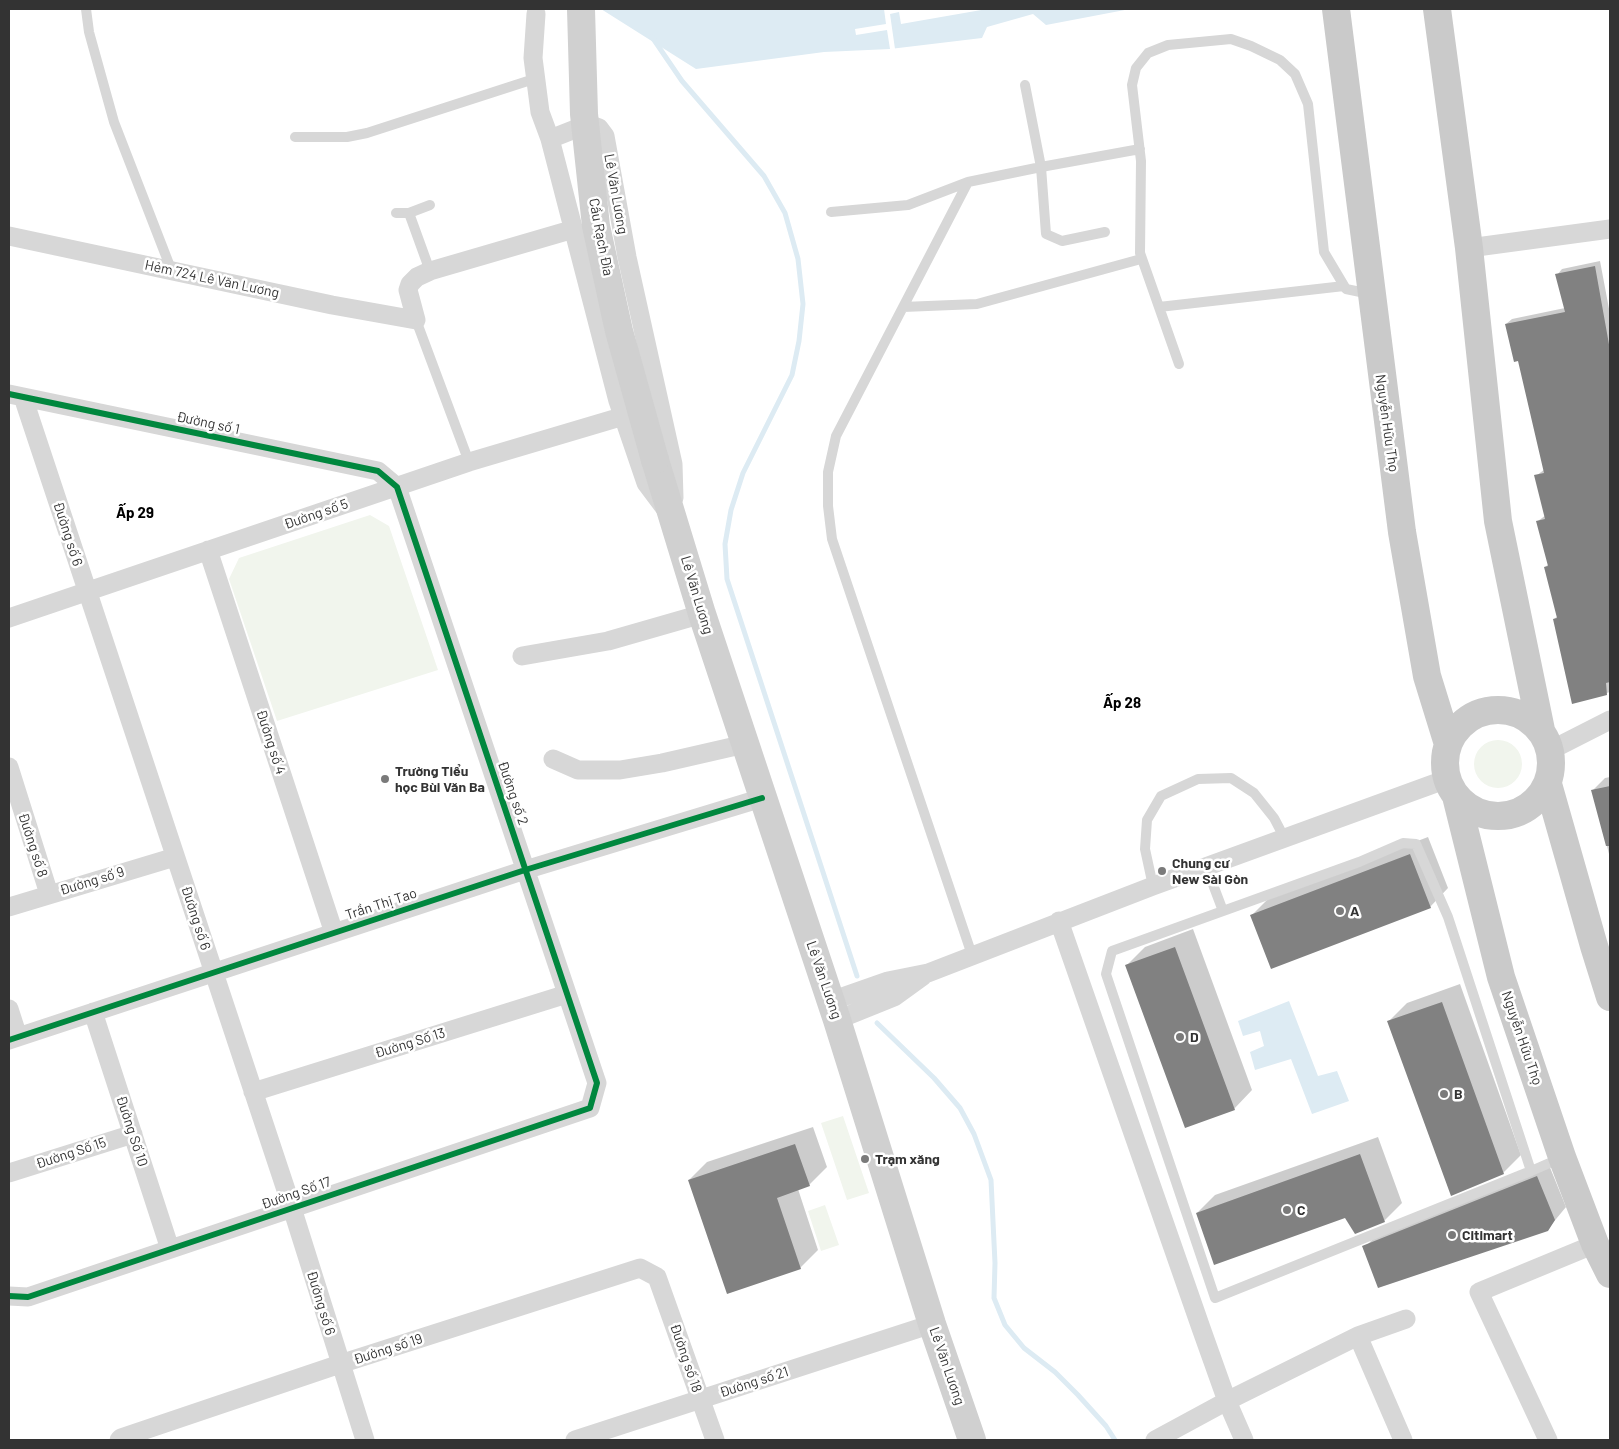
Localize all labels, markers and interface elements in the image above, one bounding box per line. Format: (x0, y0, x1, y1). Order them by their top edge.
street label: Lê Văn Lương (601, 153, 631, 235)
street label: Cầu Rạch Đỉa (585, 197, 617, 277)
street label: Hẻm 724 Lê Văn Lương (143, 257, 281, 301)
street label: Nguyễn Hữu Thọ (1372, 373, 1402, 473)
street label: Đường số 1 (175, 408, 241, 438)
street label: Đường số 5 (282, 495, 350, 533)
street label: Đường số 6 (50, 500, 86, 568)
district label: Ấp 29 (116, 504, 154, 522)
street label: Lê Văn Lương (677, 554, 717, 636)
district label: Ấp 28 (1103, 694, 1141, 712)
street label: Đường số 4 (253, 708, 289, 776)
street label: Đường số 2 (494, 759, 532, 827)
place label: Trường Tiểu học Bùi Văn Ba (395, 763, 485, 796)
marker: Trường Tiểu học Bùi Văn Ba (379, 773, 391, 785)
street label: Đường số 8 (15, 811, 51, 879)
place label: Chung cư New Sài Gòn (1172, 855, 1248, 888)
street label: Đường số 9 (58, 863, 126, 899)
marker: Chung cư New Sài Gòn (1156, 865, 1168, 877)
street label: Đường số 6 (178, 884, 214, 952)
street label: Trần Thị Tao (343, 885, 419, 923)
place label: A (1350, 903, 1359, 919)
marker: A (1334, 905, 1346, 917)
street label: Lê Văn Lương (803, 939, 845, 1021)
street label: Nguyễn Hữu Thọ (1498, 989, 1546, 1087)
street label: Đường Số 13 (373, 1024, 447, 1062)
place label: D (1190, 1029, 1199, 1045)
marker: D (1174, 1031, 1186, 1043)
place label: B (1454, 1086, 1463, 1102)
marker: B (1438, 1088, 1450, 1100)
street label: Đường Số 10 (113, 1093, 151, 1169)
street label: Đường Số 15 (34, 1134, 108, 1172)
place label: Trạm xăng (875, 1151, 940, 1167)
marker: Trạm xăng (859, 1153, 871, 1165)
street label: Đường Số 17 (259, 1173, 333, 1213)
place label: C (1297, 1202, 1306, 1218)
marker: C (1281, 1204, 1293, 1216)
place label: Citimart (1462, 1227, 1513, 1243)
marker: Citimart (1446, 1229, 1458, 1241)
street label: Đường số 6 (303, 1269, 339, 1337)
street label: Đường số 18 (666, 1321, 706, 1395)
street label: Lê Văn Lương (926, 1325, 968, 1407)
street label: Đường số 19 (351, 1330, 425, 1368)
street label: Đường số 21 (717, 1363, 791, 1401)

